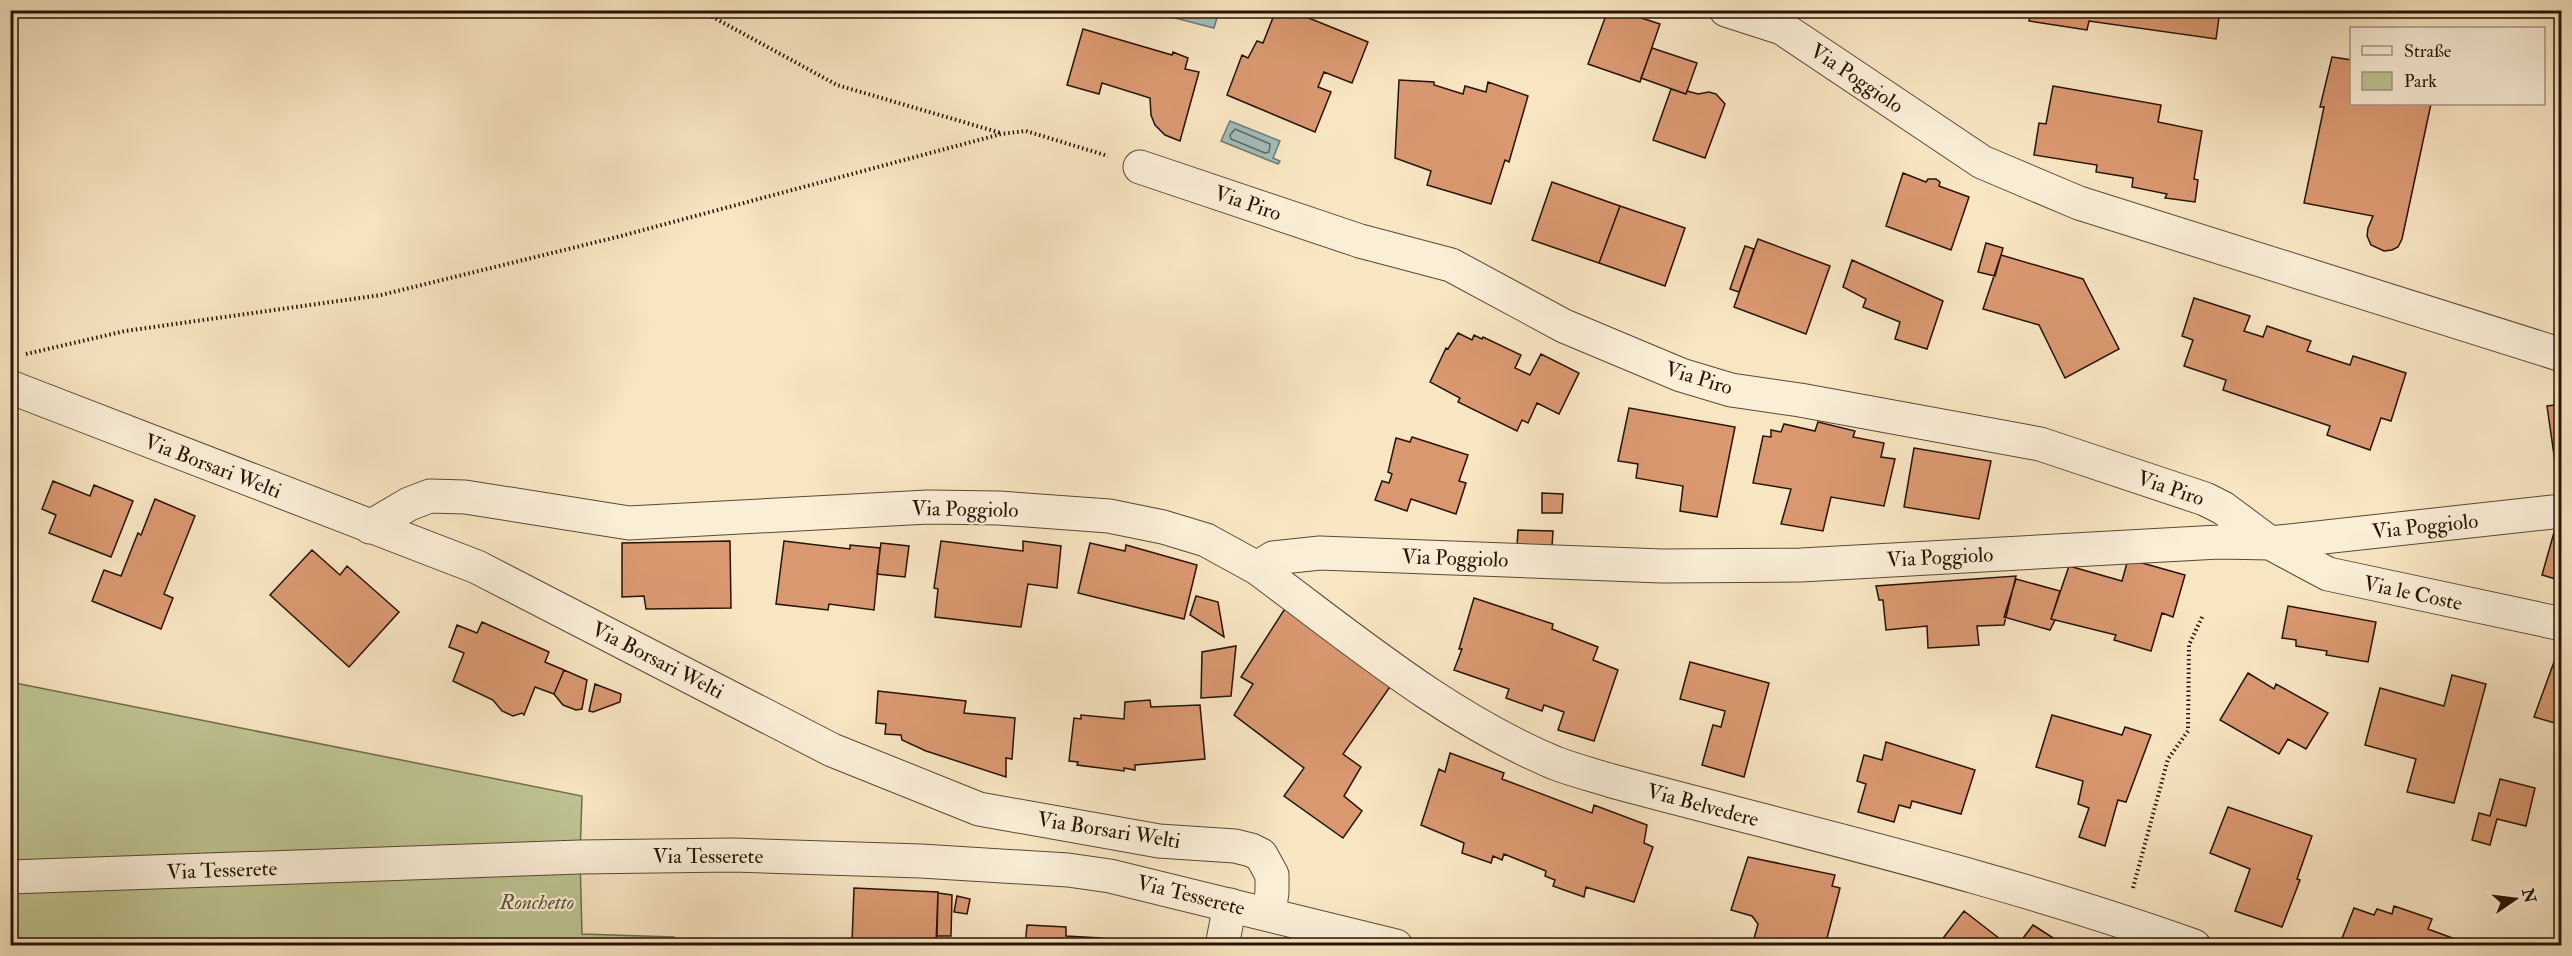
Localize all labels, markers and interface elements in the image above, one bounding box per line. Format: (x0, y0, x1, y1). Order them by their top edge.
legend (2350, 27, 2545, 105)
street label: Via Poggiolo (1805, 37, 1909, 119)
text: Straße (2404, 40, 2452, 63)
text: Park (2404, 70, 2437, 93)
street label: Via Piro (1211, 179, 1285, 227)
street label: Via Piro (1662, 355, 1736, 401)
street label: Via Borsari Welti (140, 428, 286, 505)
street label: Via Piro (2134, 464, 2208, 512)
street label: Via Poggiolo (911, 495, 1019, 524)
street label: Via Poggiolo (2371, 507, 2480, 546)
street label: Via Poggiolo (1886, 541, 1994, 574)
street label: Via Poggiolo (1401, 543, 1509, 574)
street label: Via le Coste (2361, 570, 2465, 617)
street label: Via Borsari Welti (587, 616, 729, 705)
street label: Via Belvedere (1644, 778, 1762, 833)
street label: Via Borsari Welti (1035, 806, 1183, 855)
street label: Via Tesserete (653, 843, 763, 870)
street label: Via Tesserete (166, 855, 278, 886)
street label: Via Tesserete (1134, 869, 1248, 922)
north arrow (2485, 869, 2545, 929)
text: N (2517, 885, 2540, 906)
park label: Ronchetto (499, 889, 574, 916)

